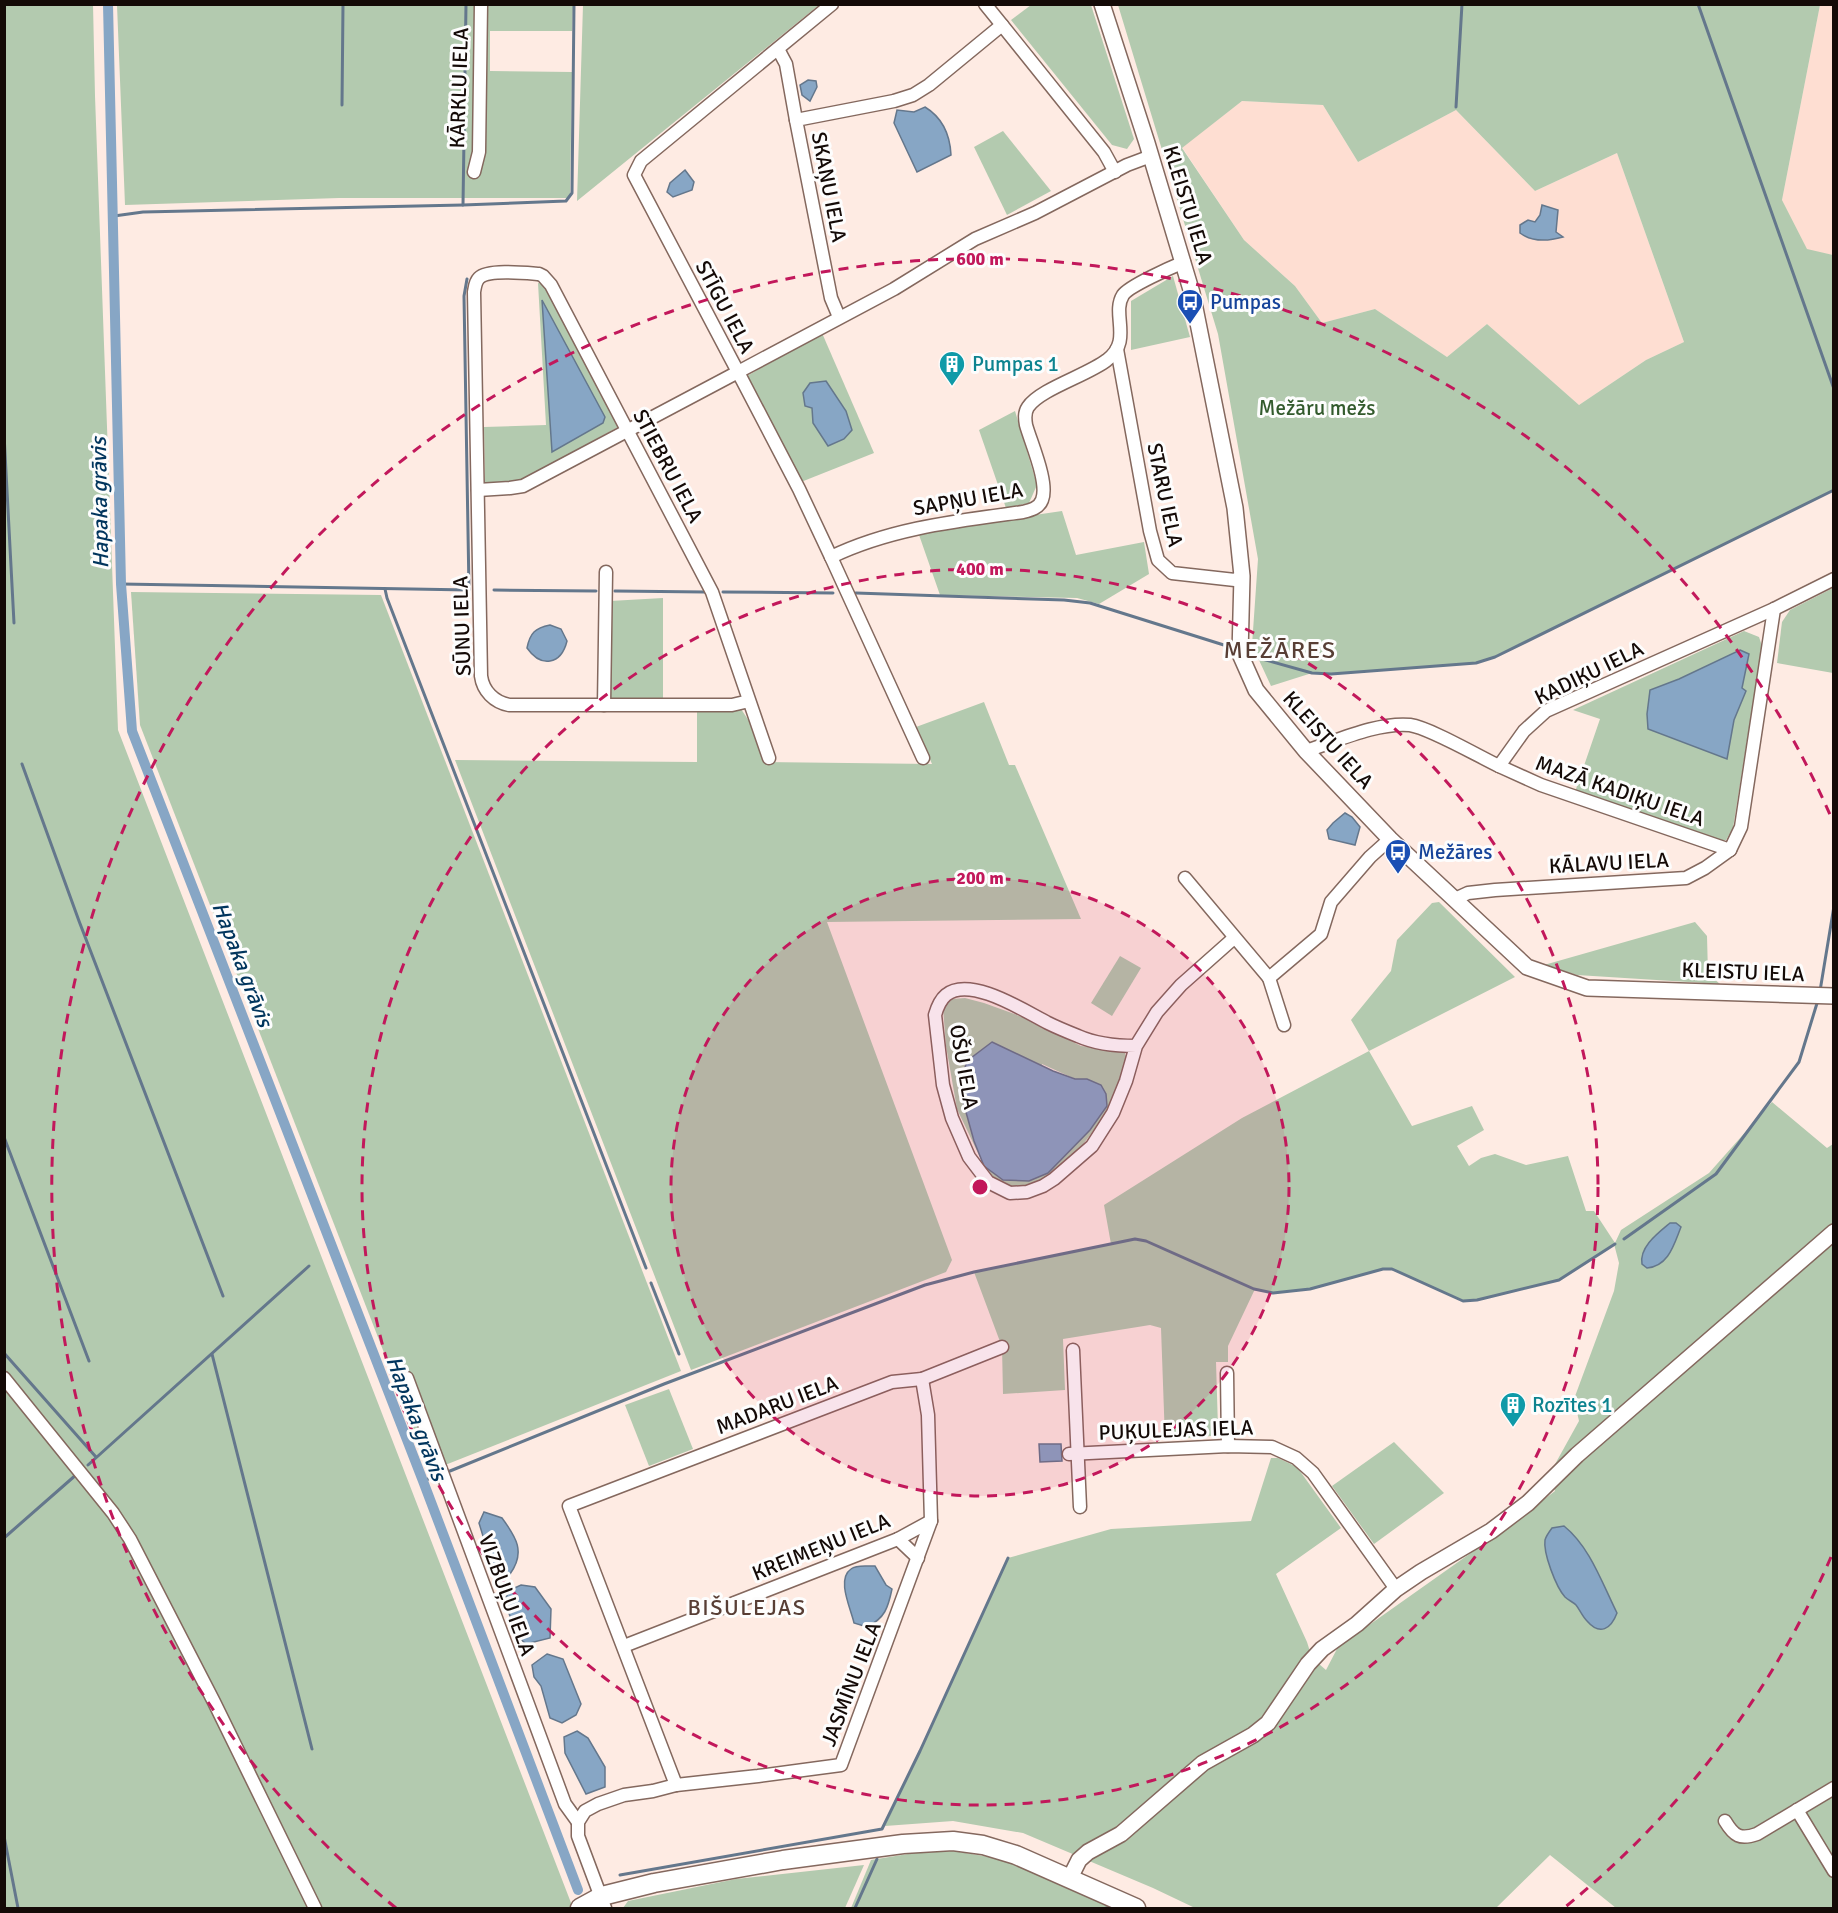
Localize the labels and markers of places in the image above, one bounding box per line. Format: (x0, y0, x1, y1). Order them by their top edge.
bus stop icon: Pumpas (1175, 287, 1205, 325)
place label: Pumpas (1210, 289, 1281, 315)
building icon: Pumpas 1 (937, 349, 967, 387)
place label: Pumpas 1 (972, 351, 1059, 377)
bus stop icon: Mežāres (1383, 837, 1413, 875)
place label: Mežāres (1418, 839, 1493, 865)
centre of rings (970, 1177, 990, 1197)
building icon: Rozītes 1 (1498, 1390, 1528, 1428)
place label: Rozītes 1 (1532, 1392, 1613, 1418)

